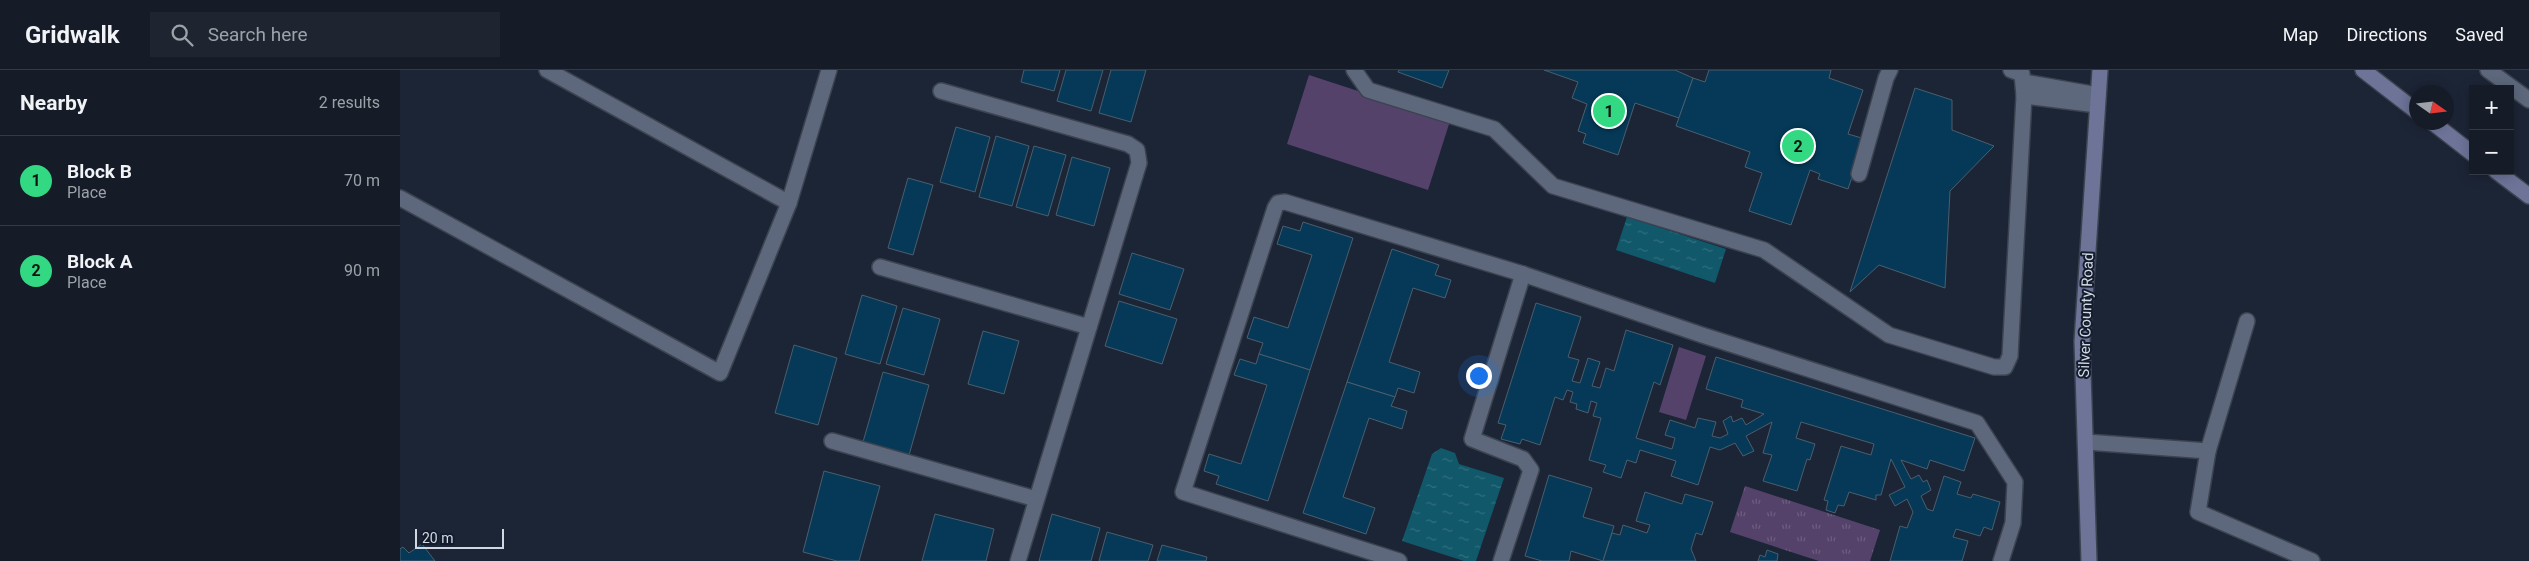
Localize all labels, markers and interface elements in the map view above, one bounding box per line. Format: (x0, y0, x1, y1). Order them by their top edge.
search box (150, 12, 500, 57)
text: Gridwalk (25, 21, 120, 49)
icon: search (168, 21, 196, 49)
text: Search here (208, 23, 308, 46)
text: Map (2283, 24, 2318, 45)
text: Directions (2346, 24, 2427, 45)
text: Saved (2455, 24, 2504, 45)
north arrow (2409, 85, 2454, 130)
map controls (2469, 85, 2514, 175)
button: + (2469, 85, 2514, 130)
text: Nearby (20, 91, 87, 115)
pin: 1 (1593, 92, 1625, 130)
text: 2 results (319, 93, 380, 112)
pin: 2 (1782, 127, 1814, 165)
button: − (2469, 130, 2514, 175)
text: Block B (67, 160, 132, 183)
text: 1 (31, 171, 41, 190)
text: 70 m (344, 171, 380, 190)
text: Place (67, 183, 107, 202)
text: Block A (67, 250, 132, 273)
street label: Silver County Road (2075, 252, 2097, 378)
text: 2 (31, 261, 41, 280)
text: 90 m (344, 261, 380, 280)
text: Place (67, 273, 107, 292)
your location (1466, 363, 1492, 389)
scale bar (415, 526, 504, 549)
text: 20 m (422, 530, 454, 546)

